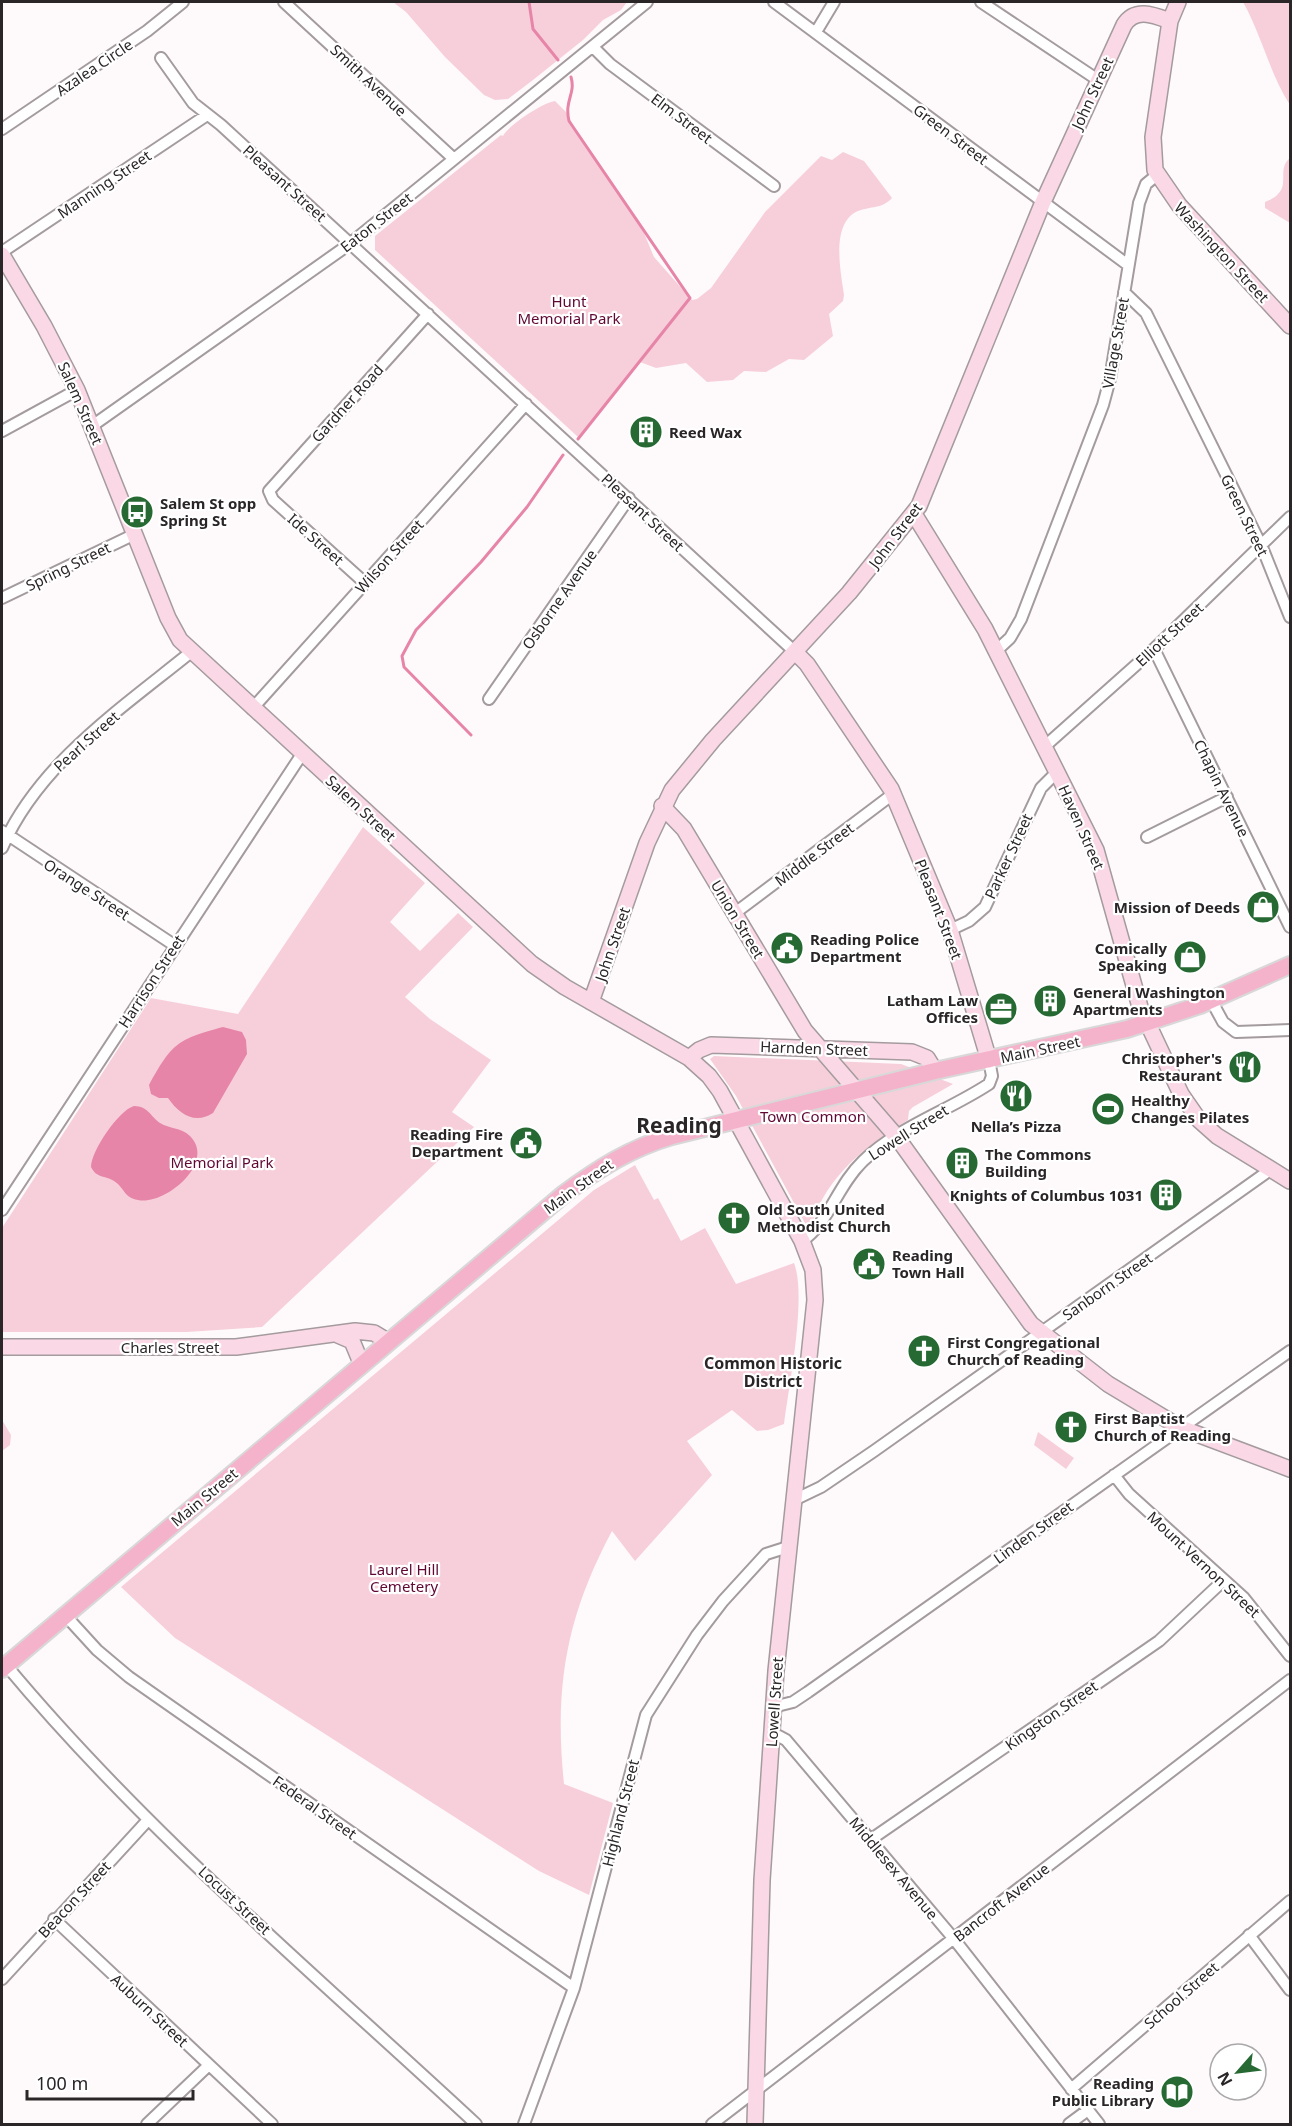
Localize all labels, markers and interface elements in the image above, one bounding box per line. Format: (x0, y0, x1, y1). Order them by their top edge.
street label: Azalea Circle (52, 34, 136, 100)
street label: Smith Avenue (327, 39, 411, 121)
street label: John Street (1066, 53, 1118, 134)
street label: Elm Street (647, 88, 717, 148)
street label: Green Street (910, 99, 993, 169)
street label: Pleasant Street (239, 140, 331, 226)
street label: Manning Street (53, 145, 155, 223)
street label: Eaton Street (336, 187, 417, 256)
street label: Washington Street (1170, 197, 1274, 307)
park label: Hunt Memorial Park (517, 291, 621, 328)
street label: Village Street (1097, 295, 1133, 390)
street label: Salem Street (54, 358, 108, 448)
street label: Gardner Road (307, 360, 387, 446)
building icon: Reed Wax (628, 414, 664, 450)
place label: Reed Wax (669, 422, 742, 442)
street label: Pleasant Street (597, 469, 689, 556)
street label: Green Street (1217, 471, 1274, 560)
place label: Salem St opp Spring St (160, 493, 256, 530)
bus stop icon: Salem St opp Spring St (119, 494, 155, 530)
street label: John Street (862, 498, 927, 574)
street label: Ide Street (284, 509, 349, 570)
street label: Wilson Street (350, 514, 428, 597)
street label: Spring Street (22, 537, 114, 595)
street label: Osborne Avenue (517, 545, 601, 653)
street label: Elliott Street (1131, 597, 1208, 671)
street label: Pearl Street (49, 706, 124, 776)
street label: Chapin Avenue (1190, 736, 1254, 840)
street label: Salem Street (322, 770, 401, 846)
street label: Haven Street (1054, 782, 1110, 873)
street label: Parker Street (979, 809, 1037, 902)
street label: Middle Street (770, 817, 858, 890)
street label: Orange Street (40, 854, 134, 925)
street label: Pleasant Street (911, 856, 968, 963)
street label: Union Street (707, 876, 770, 962)
shop icon: Mission of Deeds (1245, 889, 1281, 925)
place label: Mission of Deeds (1114, 897, 1240, 917)
street label: John Street (589, 904, 634, 986)
place label: Reading Police Department (810, 929, 919, 966)
street label: Harrison Street (113, 930, 189, 1031)
public building icon: Reading Police Department (769, 930, 805, 966)
place label: Comically Speaking (1095, 938, 1167, 975)
shop icon: Comically Speaking (1172, 939, 1208, 975)
place label: General Washington Apartments (1073, 982, 1225, 1019)
building icon: General Washington Apartments (1032, 983, 1068, 1019)
place label: Latham Law Offices (887, 990, 978, 1027)
office icon: Latham Law Offices (983, 991, 1019, 1027)
street label: Main Street (998, 1031, 1082, 1067)
street label: Harnden Street (760, 1036, 869, 1060)
place label: Christopher's Restaurant (1121, 1048, 1222, 1085)
restaurant icon: Christopher's Restaurant (1227, 1049, 1263, 1085)
restaurant icon: Nella’s Pizza (998, 1078, 1034, 1114)
place label: Healthy Changes Pilates (1131, 1090, 1249, 1127)
sports icon: Healthy Changes Pilates (1090, 1091, 1126, 1127)
street label: Lowell Street (864, 1099, 952, 1164)
park label: Town Common (760, 1106, 866, 1126)
district label: Reading (636, 1111, 722, 1139)
place label: Nella’s Pizza (971, 1116, 1061, 1136)
place label: Reading Fire Department (410, 1124, 503, 1161)
public building icon: Reading Fire Department (508, 1125, 544, 1161)
place label: The Commons Building (985, 1144, 1091, 1181)
building icon: The Commons Building (944, 1145, 980, 1181)
park label: Memorial Park (170, 1152, 274, 1172)
street label: Main Street (539, 1154, 617, 1218)
building icon: Knights of Columbus 1031 (1148, 1177, 1184, 1213)
place label: Knights of Columbus 1031 (950, 1185, 1143, 1205)
place label: Old South United Methodist Church (757, 1199, 891, 1236)
church icon: Old South United Methodist Church (716, 1200, 752, 1236)
place label: Reading Town Hall (892, 1245, 965, 1282)
public building icon: Reading Town Hall (851, 1246, 887, 1282)
street label: Sanborn Street (1058, 1247, 1156, 1324)
place label: First Congregational Church of Reading (947, 1332, 1100, 1369)
church icon: First Congregational Church of Reading (906, 1333, 942, 1369)
street label: Charles Street (121, 1337, 220, 1357)
district label: Common Historic District (704, 1352, 842, 1392)
place label: First Baptist Church of Reading (1094, 1408, 1231, 1445)
church icon: First Baptist Church of Reading (1053, 1409, 1089, 1445)
street label: Main Street (167, 1463, 242, 1531)
street label: Linden Street (989, 1496, 1077, 1568)
street label: Mount Vernon Street (1143, 1506, 1265, 1622)
park label: Laurel Hill Cemetery (369, 1559, 439, 1596)
street label: Lowell Street (761, 1656, 787, 1748)
street label: Kingston Street (1001, 1675, 1102, 1754)
street label: Highland Street (597, 1757, 643, 1869)
street label: Federal Street (269, 1771, 361, 1844)
street label: Middlesex Avenue (845, 1813, 943, 1923)
street label: Beacon Street (33, 1856, 115, 1942)
street label: Bancroft Avenue (949, 1858, 1053, 1946)
street label: Locust Street (195, 1861, 276, 1939)
street label: School Street (1140, 1957, 1223, 2033)
street label: Auburn Street (107, 1969, 193, 2051)
north arrow (1208, 2042, 1268, 2102)
scale bar (27, 2063, 194, 2101)
text: N (1212, 2068, 1238, 2090)
text: 100 m (36, 2071, 88, 2095)
place label: Reading Public Library (1052, 2073, 1154, 2110)
library icon: Reading Public Library (1159, 2074, 1195, 2110)

